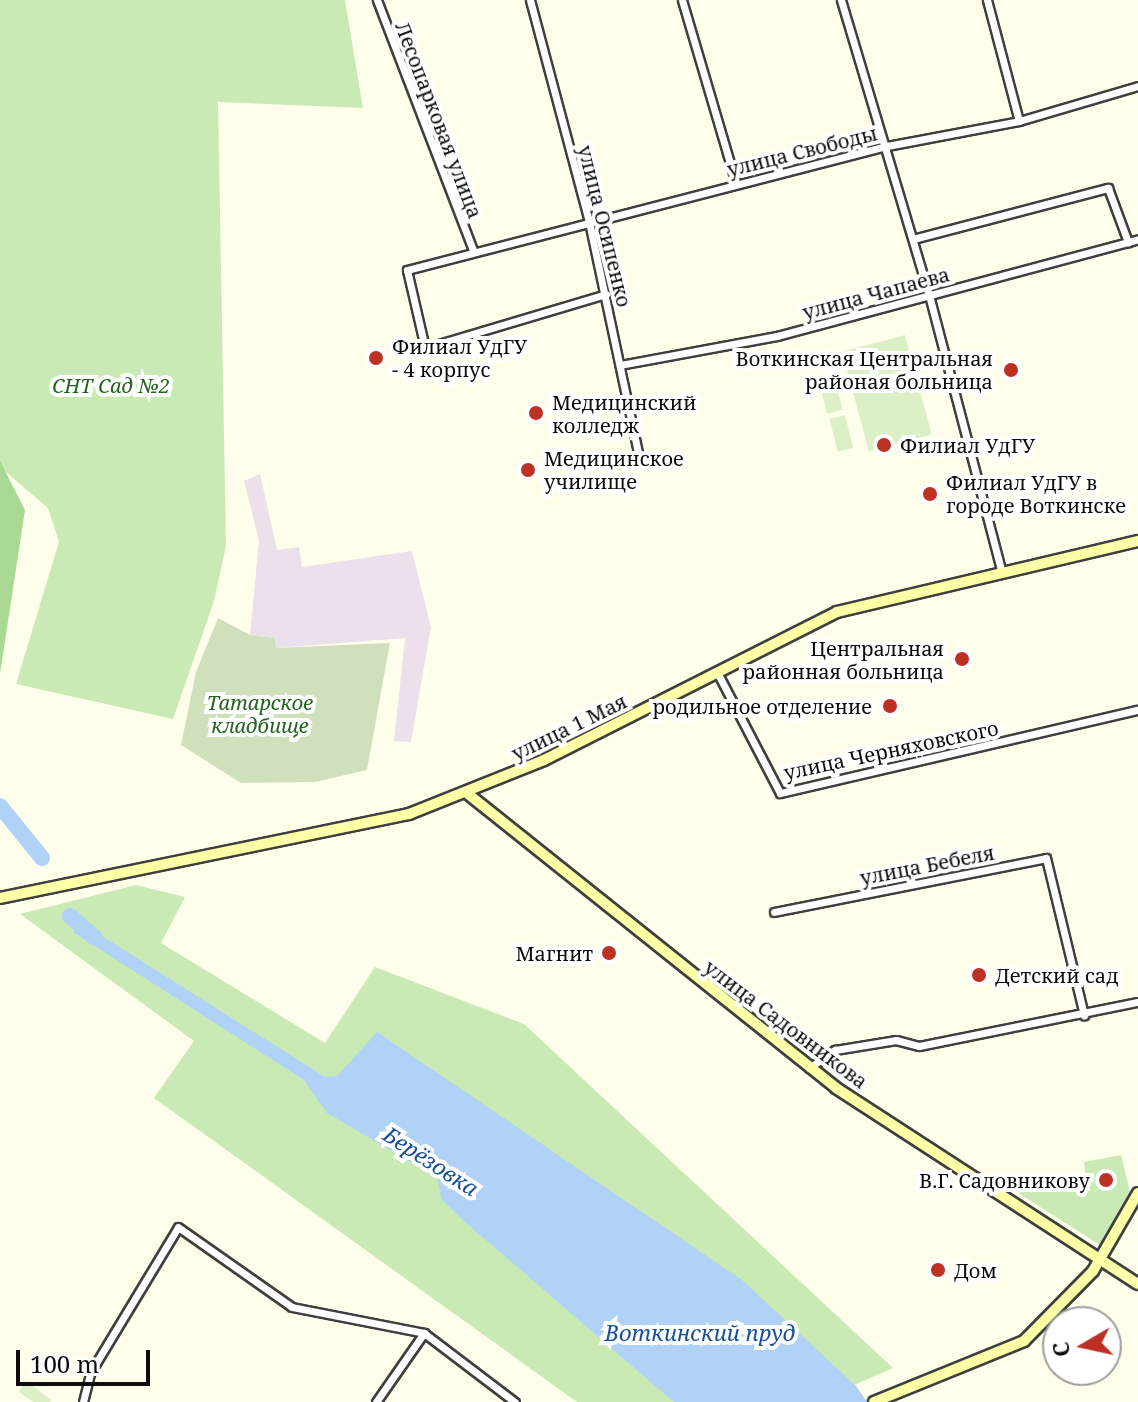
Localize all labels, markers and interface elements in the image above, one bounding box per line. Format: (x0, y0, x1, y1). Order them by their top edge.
street label: Лесопарковая улица (390, 18, 488, 222)
street label: улица Свободы (724, 121, 880, 181)
street label: улица Осипенко (573, 143, 637, 309)
street label: улица Чапаева (800, 262, 952, 324)
place label: Филиал УдГУ - 4 корпус (392, 334, 527, 381)
place label: Воткинская Центральная районая больница (736, 346, 993, 393)
marker: Филиал УдГУ - 4 корпус (367, 349, 385, 367)
marker: Воткинская Центральная районая больница (1000, 359, 1022, 381)
park label: СНТ Сад №2 (52, 373, 170, 397)
place label: Медицинский колледж (552, 390, 696, 437)
marker: Медицинский колледж (527, 404, 545, 422)
place label: Филиал УдГУ (900, 433, 1035, 457)
marker: Филиал УдГУ (875, 436, 893, 454)
place label: Медицинское училище (544, 446, 684, 493)
marker: Медицинское училище (519, 461, 537, 479)
place label: Филиал УдГУ в городе Воткинске (946, 470, 1126, 517)
marker: Филиал УдГУ в городе Воткинске (921, 485, 939, 503)
place label: Центральная районная больница (742, 636, 944, 683)
marker: Центральная районная больница (951, 648, 973, 670)
street label: улица 1 Мая (507, 689, 631, 765)
park label: Татарское кладбище (207, 691, 313, 738)
place label: родильное отделение (652, 694, 872, 718)
marker: родильное отделение (879, 695, 901, 717)
street label: улица Черняховского (781, 716, 1001, 784)
street label: улица Бебеля (858, 840, 996, 890)
place label: Магнит (516, 941, 593, 965)
marker: Магнит (600, 944, 618, 962)
street label: улица Садовникова (700, 955, 872, 1093)
place label: Детский сад (995, 963, 1119, 987)
marker: Детский сад (970, 966, 988, 984)
water label: Берёзовка (379, 1121, 483, 1201)
place label: В.Г. Садовникову (919, 1168, 1090, 1192)
marker: В.Г. Садовникову (1097, 1171, 1115, 1189)
place label: Дом (954, 1258, 997, 1282)
marker: Дом (929, 1261, 947, 1279)
north arrow (1042, 1306, 1122, 1386)
water label: Воткинский пруд (605, 1320, 795, 1346)
scale bar (20, 1334, 154, 1384)
text: С (1044, 1340, 1076, 1359)
text: 100 m (30, 1347, 99, 1380)

